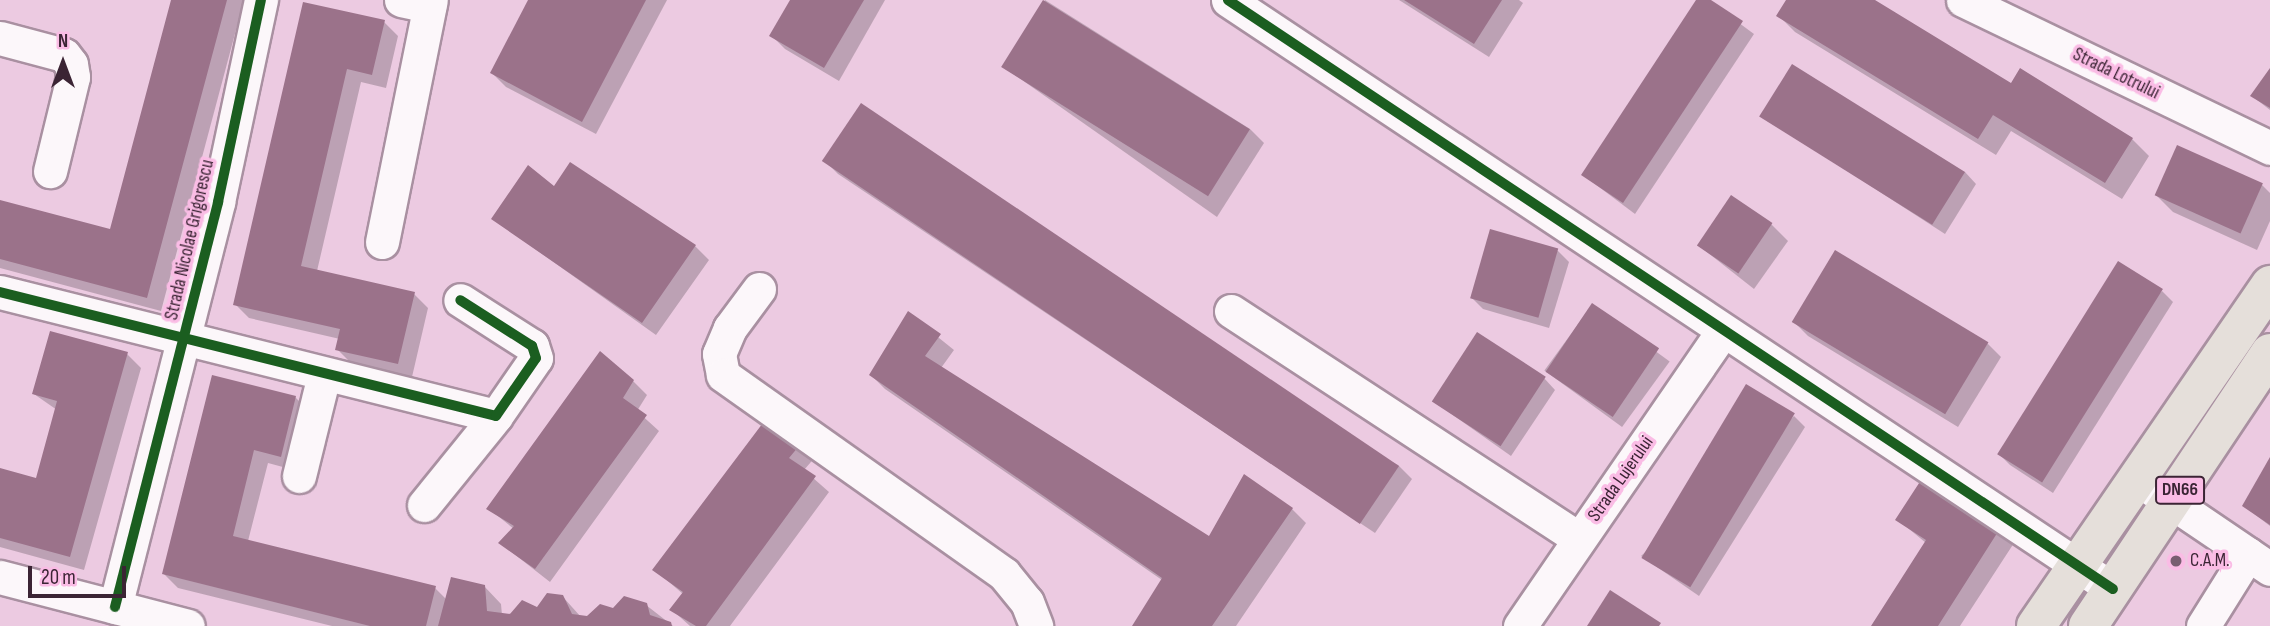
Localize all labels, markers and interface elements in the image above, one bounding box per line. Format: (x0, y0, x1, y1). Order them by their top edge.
north arrow (28, 28, 98, 98)
text: N (58, 30, 68, 53)
street label: Strada Lotrului (2069, 43, 2163, 105)
street label: Strada Nicolae Grigorescu (160, 158, 220, 322)
street label: Strada Lujerului (1583, 432, 1659, 526)
road number: DN66 (2154, 476, 2206, 504)
place label: C.A.M. (2190, 550, 2230, 572)
scale bar (32, 552, 130, 596)
marker: C.A.M. (2168, 553, 2184, 569)
text: 20 m (41, 565, 76, 590)

